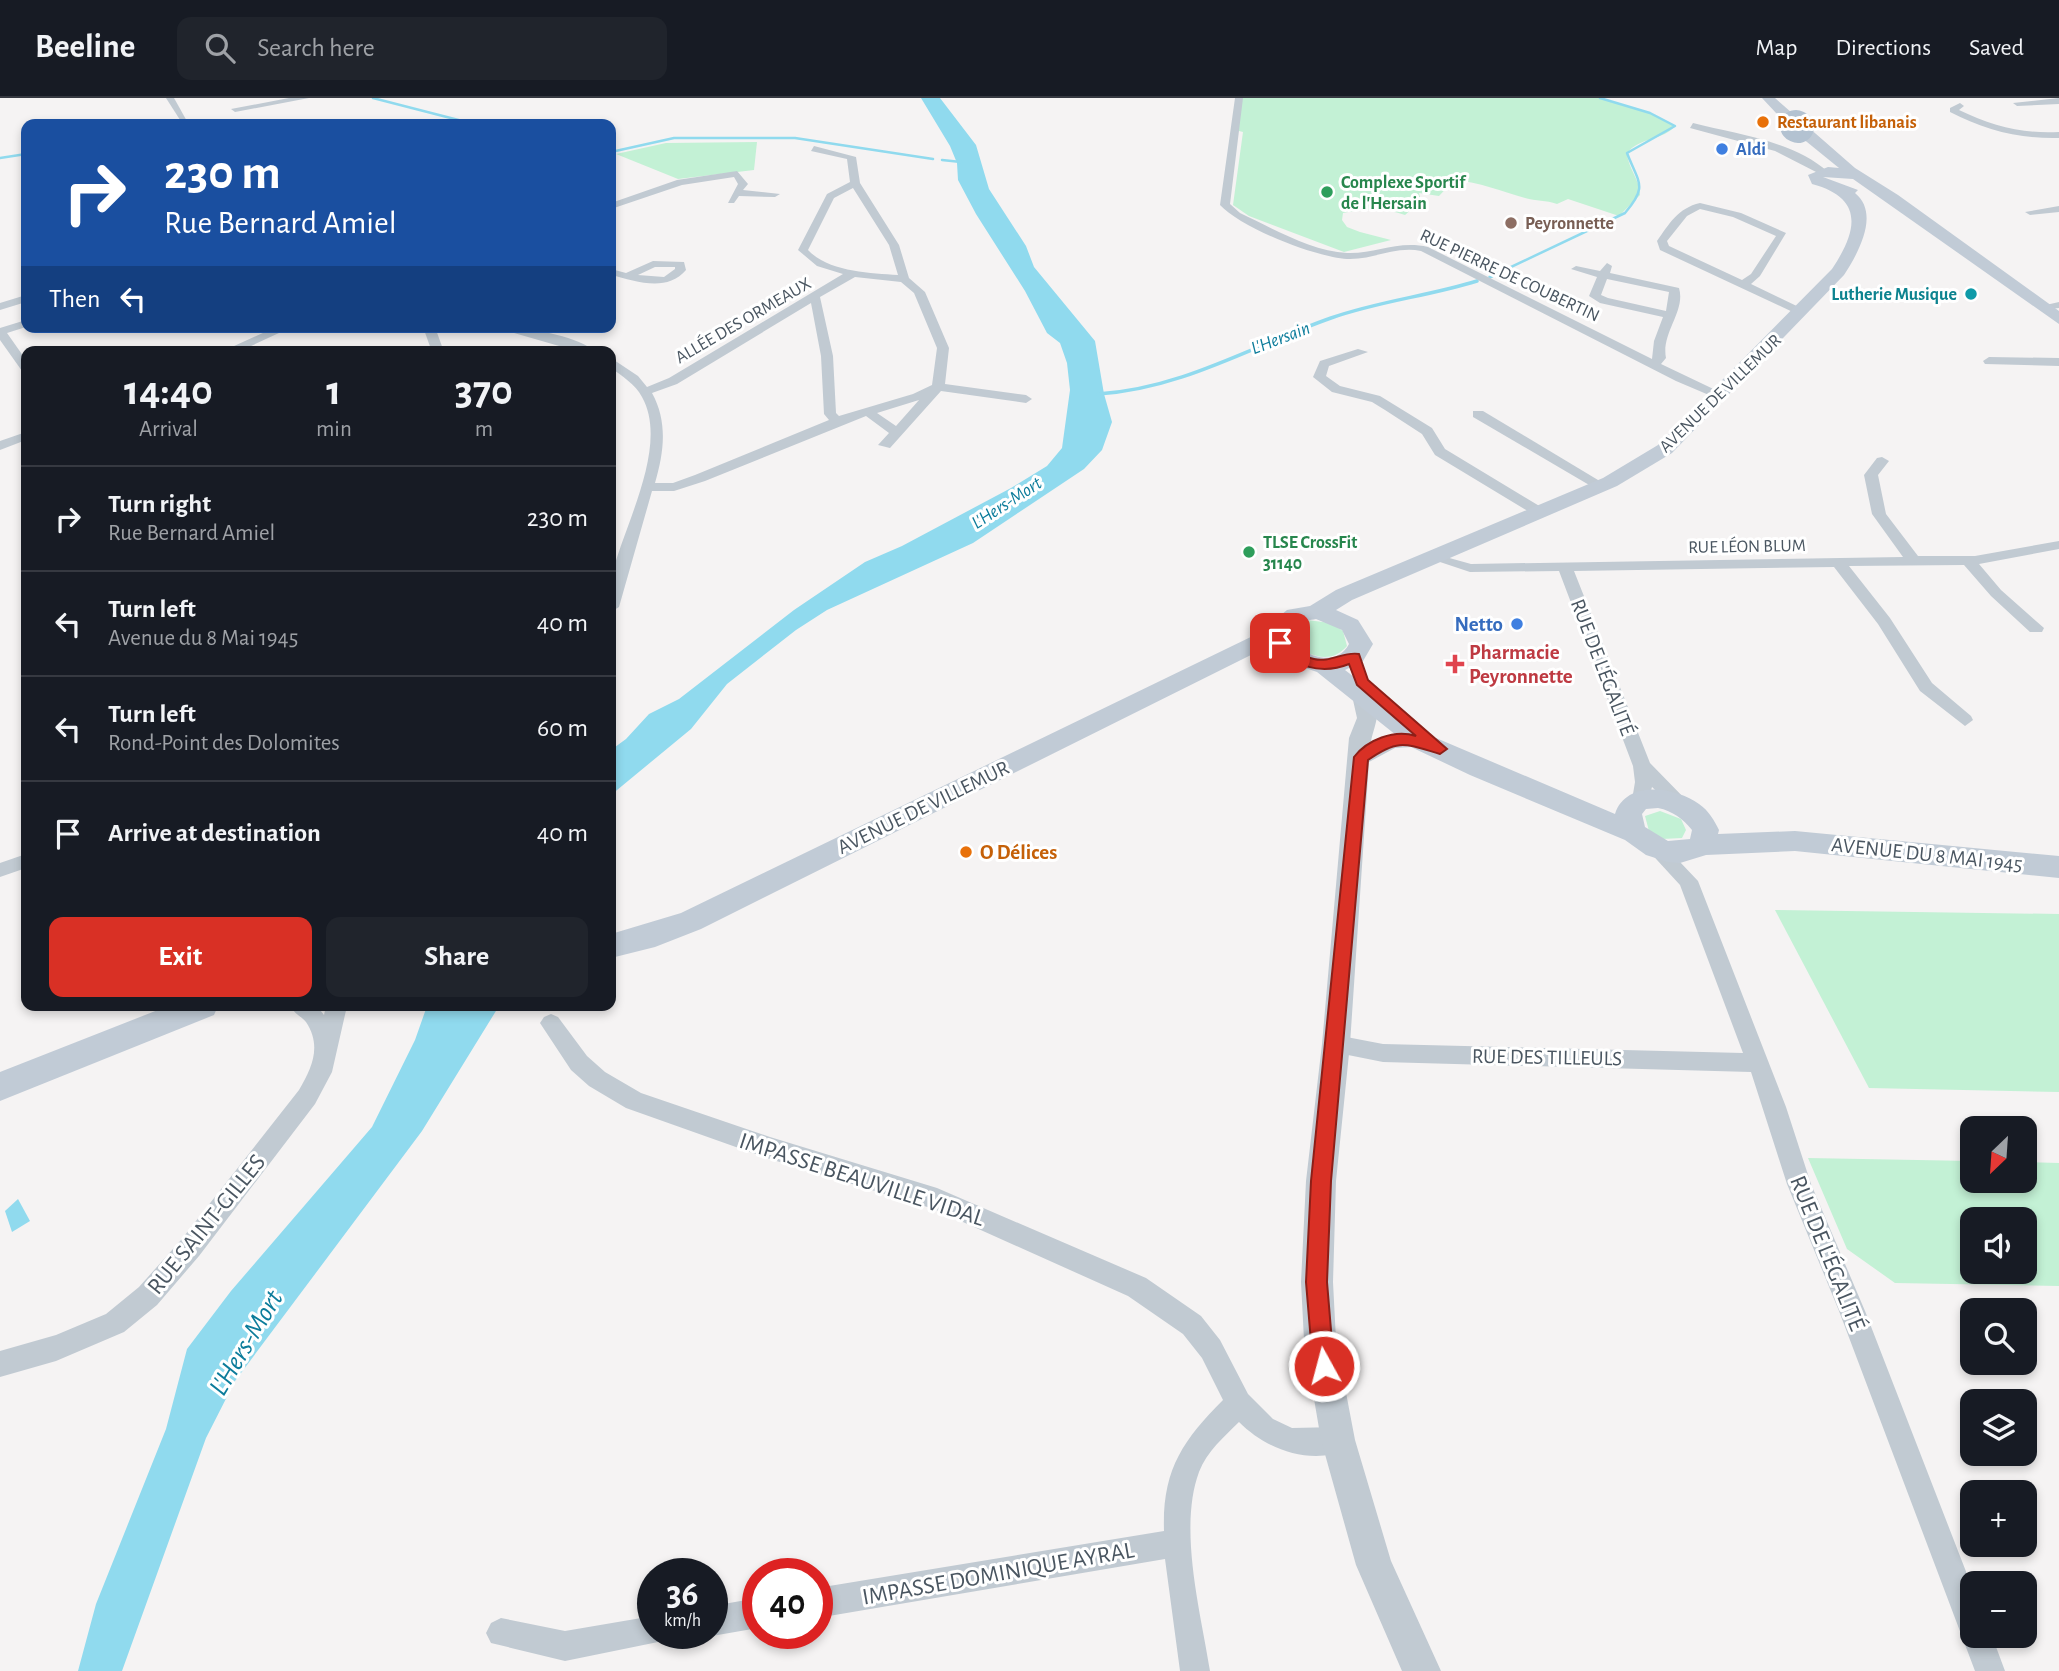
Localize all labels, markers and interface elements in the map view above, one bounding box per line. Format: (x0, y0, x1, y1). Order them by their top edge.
search box (177, 17, 667, 80)
icon: search (201, 29, 239, 67)
text: Beeline (35, 31, 135, 64)
text: Search here (257, 35, 375, 61)
text: Map (1755, 36, 1797, 60)
text: Directions (1835, 36, 1931, 60)
text: Saved (1969, 36, 2024, 60)
marker: Restaurant libanais (1755, 114, 1771, 130)
place label: Restaurant libanais (1777, 114, 1917, 132)
marker: Aldi (1714, 141, 1730, 157)
place label: Aldi (1736, 141, 1766, 159)
icon: right (49, 147, 140, 238)
text: 230 m (164, 149, 281, 198)
place label: Complexe Sportif de l'Hersain (1341, 174, 1467, 213)
marker: Complexe Sportif de l'Hersain (1319, 184, 1335, 200)
text: Rue Bernard Amiel (164, 207, 397, 239)
marker: Peyronnette (1503, 215, 1519, 231)
place label: Peyronnette (1525, 215, 1614, 233)
street label: RUE PIERRE DE COUBERTIN (1417, 226, 1602, 325)
street label: ALLÉE DES ORMEAUX (671, 272, 815, 367)
icon: left (114, 280, 152, 318)
text: Then (49, 286, 100, 312)
place label: Lutherie Musique (1831, 286, 1957, 304)
marker: Lutherie Musique (1963, 286, 1979, 302)
water label: L'Hersain (1248, 318, 1313, 358)
street label: AVENUE DE VILLEMUR (1656, 331, 1785, 456)
text: 14:40 (124, 370, 213, 412)
text: 1 (326, 370, 341, 412)
text: 370 (455, 370, 513, 412)
text: Arrival (139, 418, 198, 441)
text: min (316, 418, 352, 441)
text: m (475, 418, 493, 441)
water label: L'Hers-Mort (968, 473, 1046, 533)
text: Turn right (108, 491, 211, 517)
icon: right (49, 500, 87, 538)
text: 230 m (527, 505, 588, 531)
text: Rue Bernard Amiel (108, 522, 275, 545)
place label: TLSE CrossFit 31140 (1263, 534, 1357, 573)
street label: RUE LÉON BLUM (1688, 534, 1806, 557)
marker: TLSE CrossFit 31140 (1241, 544, 1257, 560)
street label: RUE DE L'ÉGALITÉ (1567, 595, 1640, 738)
text: Turn left (108, 596, 196, 622)
icon: left (49, 605, 87, 643)
text: 40 m (537, 610, 588, 636)
pin (1250, 613, 1310, 673)
place label: Netto (1454, 614, 1503, 635)
marker: Netto (1509, 616, 1525, 632)
icon: arrive (1261, 624, 1299, 662)
text: Avenue du 8 Mai 1945 (108, 627, 298, 650)
place label: Pharmacie Peyronnette (1469, 642, 1573, 687)
marker: Pharmacie Peyronnette (1447, 656, 1463, 672)
text: Turn left (108, 701, 196, 727)
icon: left (49, 710, 87, 748)
text: 60 m (537, 715, 588, 741)
text: Rond-Point des Dolomites (108, 732, 340, 755)
street label: AVENUE DE VILLEMUR (834, 757, 1012, 858)
icon: arrive (49, 815, 87, 853)
text: Arrive at destination (108, 820, 321, 846)
text: 40 m (537, 820, 588, 846)
street label: AVENUE DU 8 MAI 1945 (1830, 834, 2024, 875)
place label: O Délices (980, 842, 1057, 863)
marker: O Délices (958, 844, 974, 860)
button: Exit (49, 917, 312, 997)
button: Share (326, 917, 588, 997)
street label: RUE DES TILLEULS (1472, 1046, 1622, 1069)
north arrow (1960, 1116, 2037, 1194)
map controls (1960, 1116, 2037, 1648)
street label: IMPASSE BEAUVILLE VIDAL (736, 1129, 987, 1231)
street label: RUE SAINT-GILLES (143, 1150, 270, 1299)
street label: RUE DE L'ÉGALITÉ (1785, 1172, 1871, 1335)
button: sound (1960, 1207, 2037, 1284)
water label: L'Hers-Mort (204, 1285, 289, 1401)
button: search (1960, 1298, 2037, 1375)
position arrow (1287, 1329, 1361, 1403)
button: layers (1960, 1389, 2037, 1466)
button: + (1960, 1480, 2037, 1557)
street label: IMPASSE DOMINIQUE AYRAL (860, 1538, 1136, 1610)
speed limit sign: 40 (742, 1558, 833, 1649)
button: − (1960, 1571, 2037, 1648)
text: 36 (666, 1577, 698, 1612)
text: km/h (664, 1612, 701, 1630)

